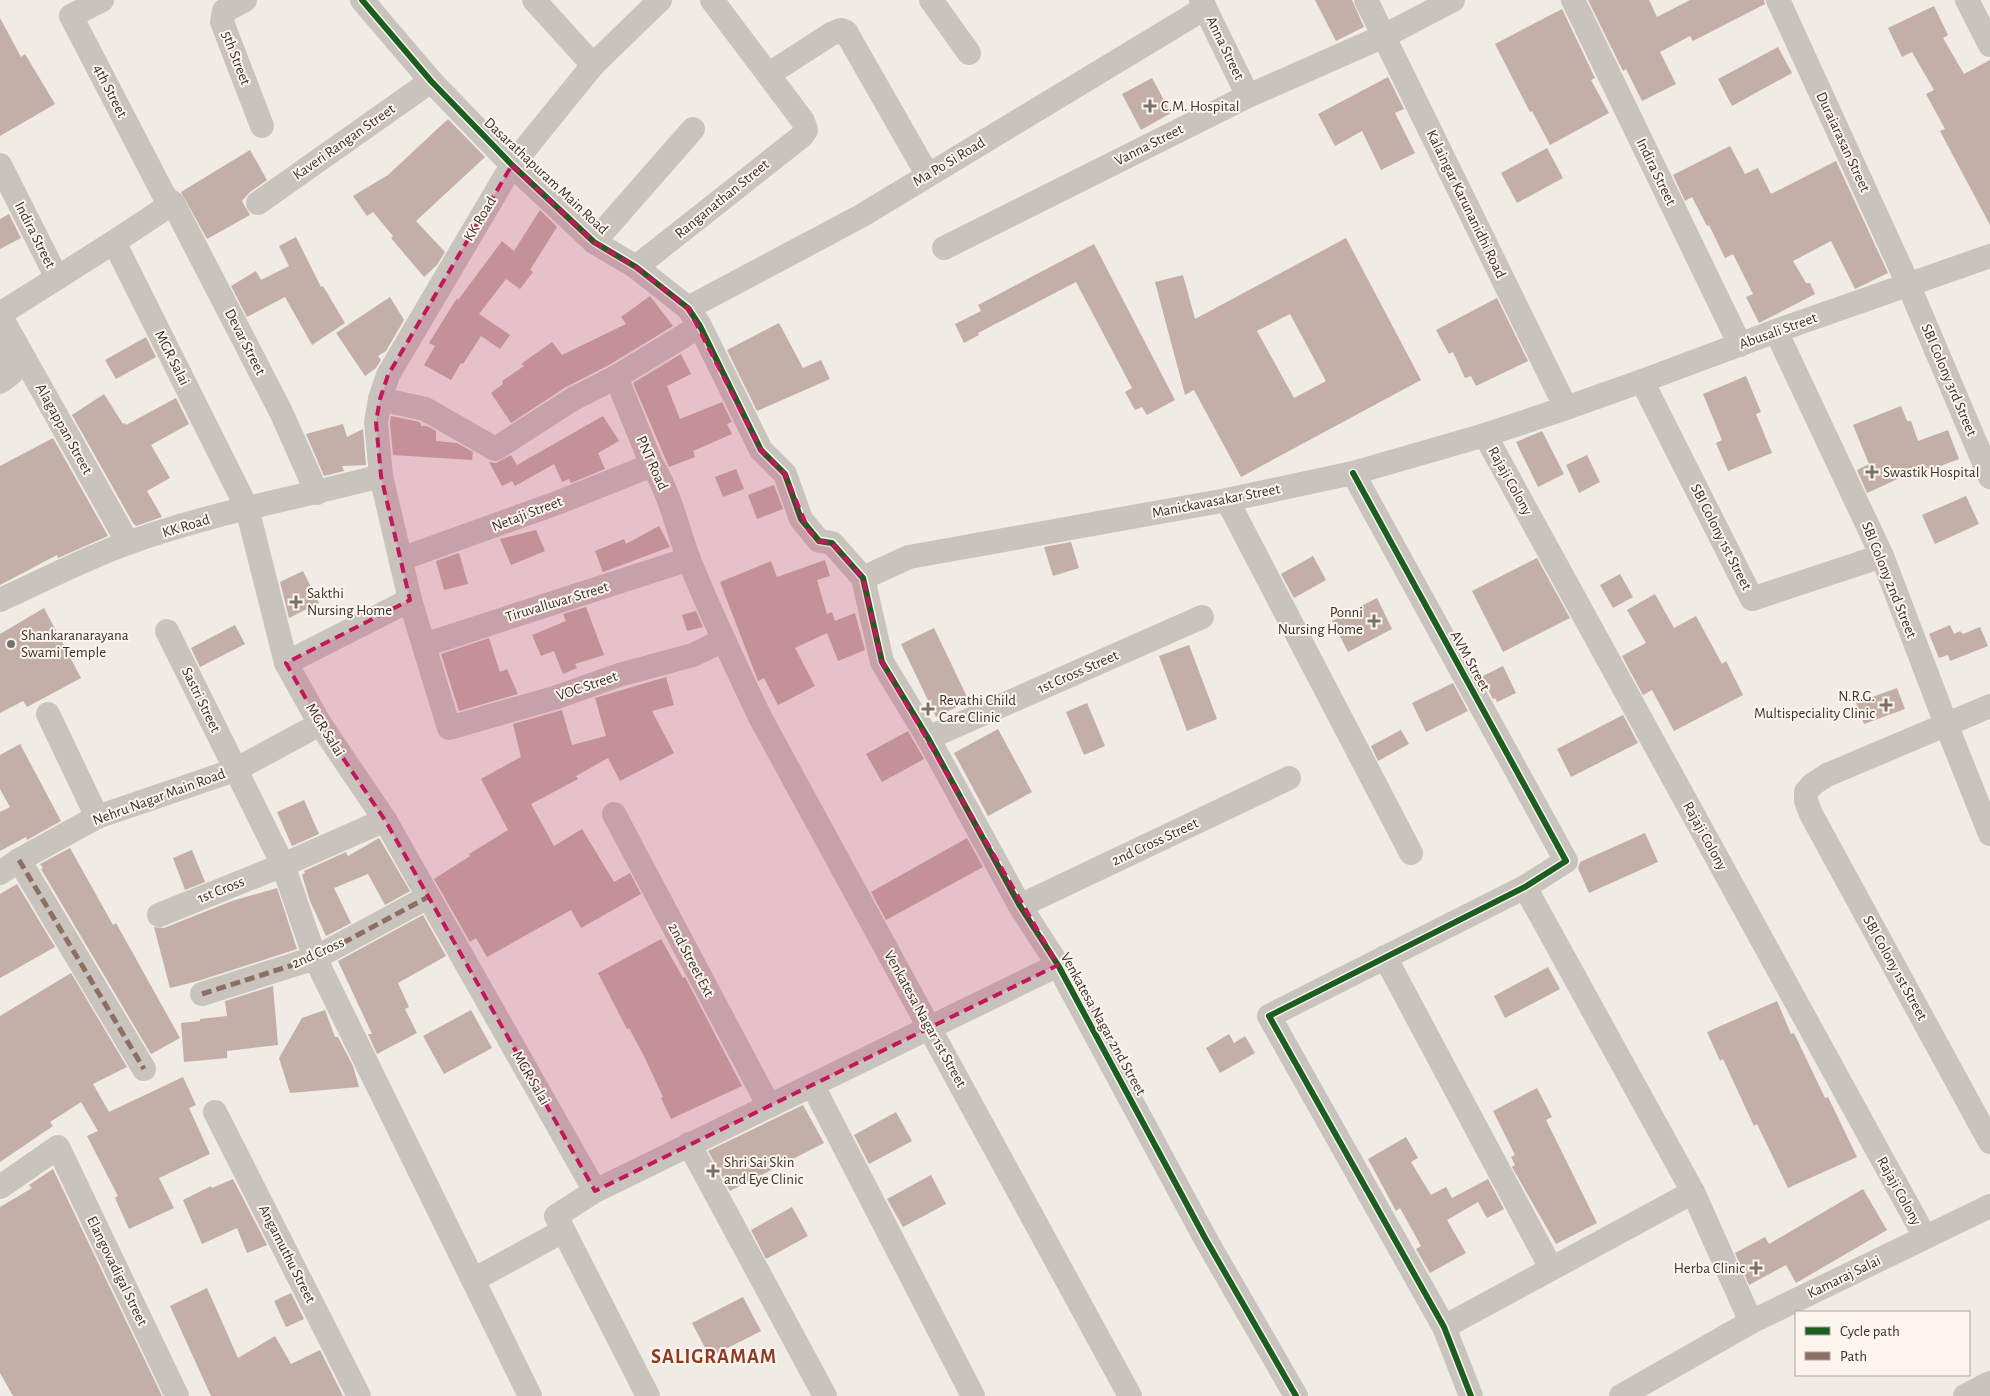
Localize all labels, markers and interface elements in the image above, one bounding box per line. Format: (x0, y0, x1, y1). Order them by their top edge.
street label: Anna Street (1203, 14, 1247, 82)
street label: 5th Street (219, 29, 253, 87)
street label: 4th Street (90, 62, 130, 120)
street label: Duraiarasan Street (1813, 90, 1873, 195)
marker: C.M. Hospital (1143, 99, 1157, 113)
place label: C.M. Hospital (1161, 99, 1240, 114)
street label: Kaveri Rangan Street (290, 101, 398, 183)
street label: Dasarathapuram Main Road (481, 115, 611, 237)
street label: Vanna Street (1112, 121, 1186, 169)
street label: Kalaingar Karunanidhi Road (1424, 128, 1509, 281)
street label: Ma Po Si Road (910, 135, 988, 189)
street label: Indira Street (1633, 136, 1679, 208)
street label: Ranganathan Street (672, 157, 772, 241)
street label: KK Road (461, 194, 499, 244)
street label: Indira Street (12, 199, 58, 271)
street label: Devar Street (222, 306, 268, 378)
street label: Abusali Street (1737, 310, 1819, 352)
street label: SBI Colony 3rd Street (1919, 322, 1979, 438)
street label: MGR Salai (152, 328, 192, 388)
street label: Alagappan Street (33, 381, 95, 477)
street label: PNT Road (633, 434, 671, 493)
street label: Rajaji Colony (1485, 444, 1535, 518)
marker: Swastik Hospital (1865, 465, 1879, 479)
place label: Swastik Hospital (1883, 465, 1979, 480)
street label: Manickavasakar Street (1151, 481, 1282, 521)
street label: SBI Colony 1st Street (1688, 481, 1754, 593)
street label: Netaji Street (490, 494, 564, 534)
street label: KK Road (161, 512, 212, 540)
street label: SBI Colony 2nd Street (1859, 520, 1919, 640)
street label: Tiruvalluvar Street (504, 579, 610, 625)
place label: Sakthi Nursing Home (307, 586, 392, 618)
marker: Sakthi Nursing Home (289, 595, 303, 609)
place label: Ponni Nursing Home (1278, 605, 1363, 637)
marker: Ponni Nursing Home (1367, 614, 1381, 628)
place label: Shankaranarayana Swami Temple (21, 628, 129, 660)
street label: AVM Street (1447, 628, 1493, 694)
marker: Shankaranarayana Swami Temple (5, 638, 17, 650)
street label: 1st Cross Street (1035, 647, 1121, 696)
street label: Sastri Street (179, 665, 223, 735)
street label: VOC Street (555, 669, 620, 703)
place label: N.R.G. Multispeciality Clinic (1754, 689, 1875, 721)
place label: Revathi Child Care Clinic (939, 693, 1016, 725)
marker: N.R.G. Multispeciality Clinic (1879, 698, 1893, 712)
street label: MGR Salai (303, 701, 347, 759)
marker: Revathi Child Care Clinic (921, 702, 935, 716)
street label: Nehru Nagar Main Road (91, 766, 227, 828)
street label: Rajaji Colony (1680, 799, 1730, 873)
street label: 2nd Cross Street (1110, 815, 1201, 869)
street label: 1st Cross (196, 874, 246, 906)
street label: SBI Colony 1st Street (1860, 913, 1930, 1023)
street label: 2nd Street Ext (665, 921, 717, 1000)
street label: 2nd Cross (290, 935, 346, 971)
street label: Venkatesa Nagar 1st Street (881, 948, 969, 1090)
street label: Venkatesa Nagar 2nd Street (1058, 950, 1149, 1098)
street label: MGR Salai (510, 1048, 552, 1108)
street label: Rajaji Colony (1874, 1154, 1924, 1228)
place label: Shri Sai Skin and Eye Clinic (724, 1155, 804, 1187)
marker: Shri Sai Skin and Eye Clinic (706, 1164, 720, 1178)
street label: Angamuthu Street (256, 1203, 318, 1306)
street label: Elangovadigal Street (84, 1214, 150, 1328)
street label: Kamaraj Salai (1805, 1253, 1883, 1301)
place label: Herba Clinic (1674, 1261, 1745, 1276)
marker: Herba Clinic (1749, 1261, 1763, 1275)
legend (1795, 1311, 1970, 1376)
text: Cycle path (1840, 1324, 1900, 1339)
district label: SALIGRAMAM (651, 1347, 777, 1367)
text: Path (1840, 1349, 1867, 1364)

